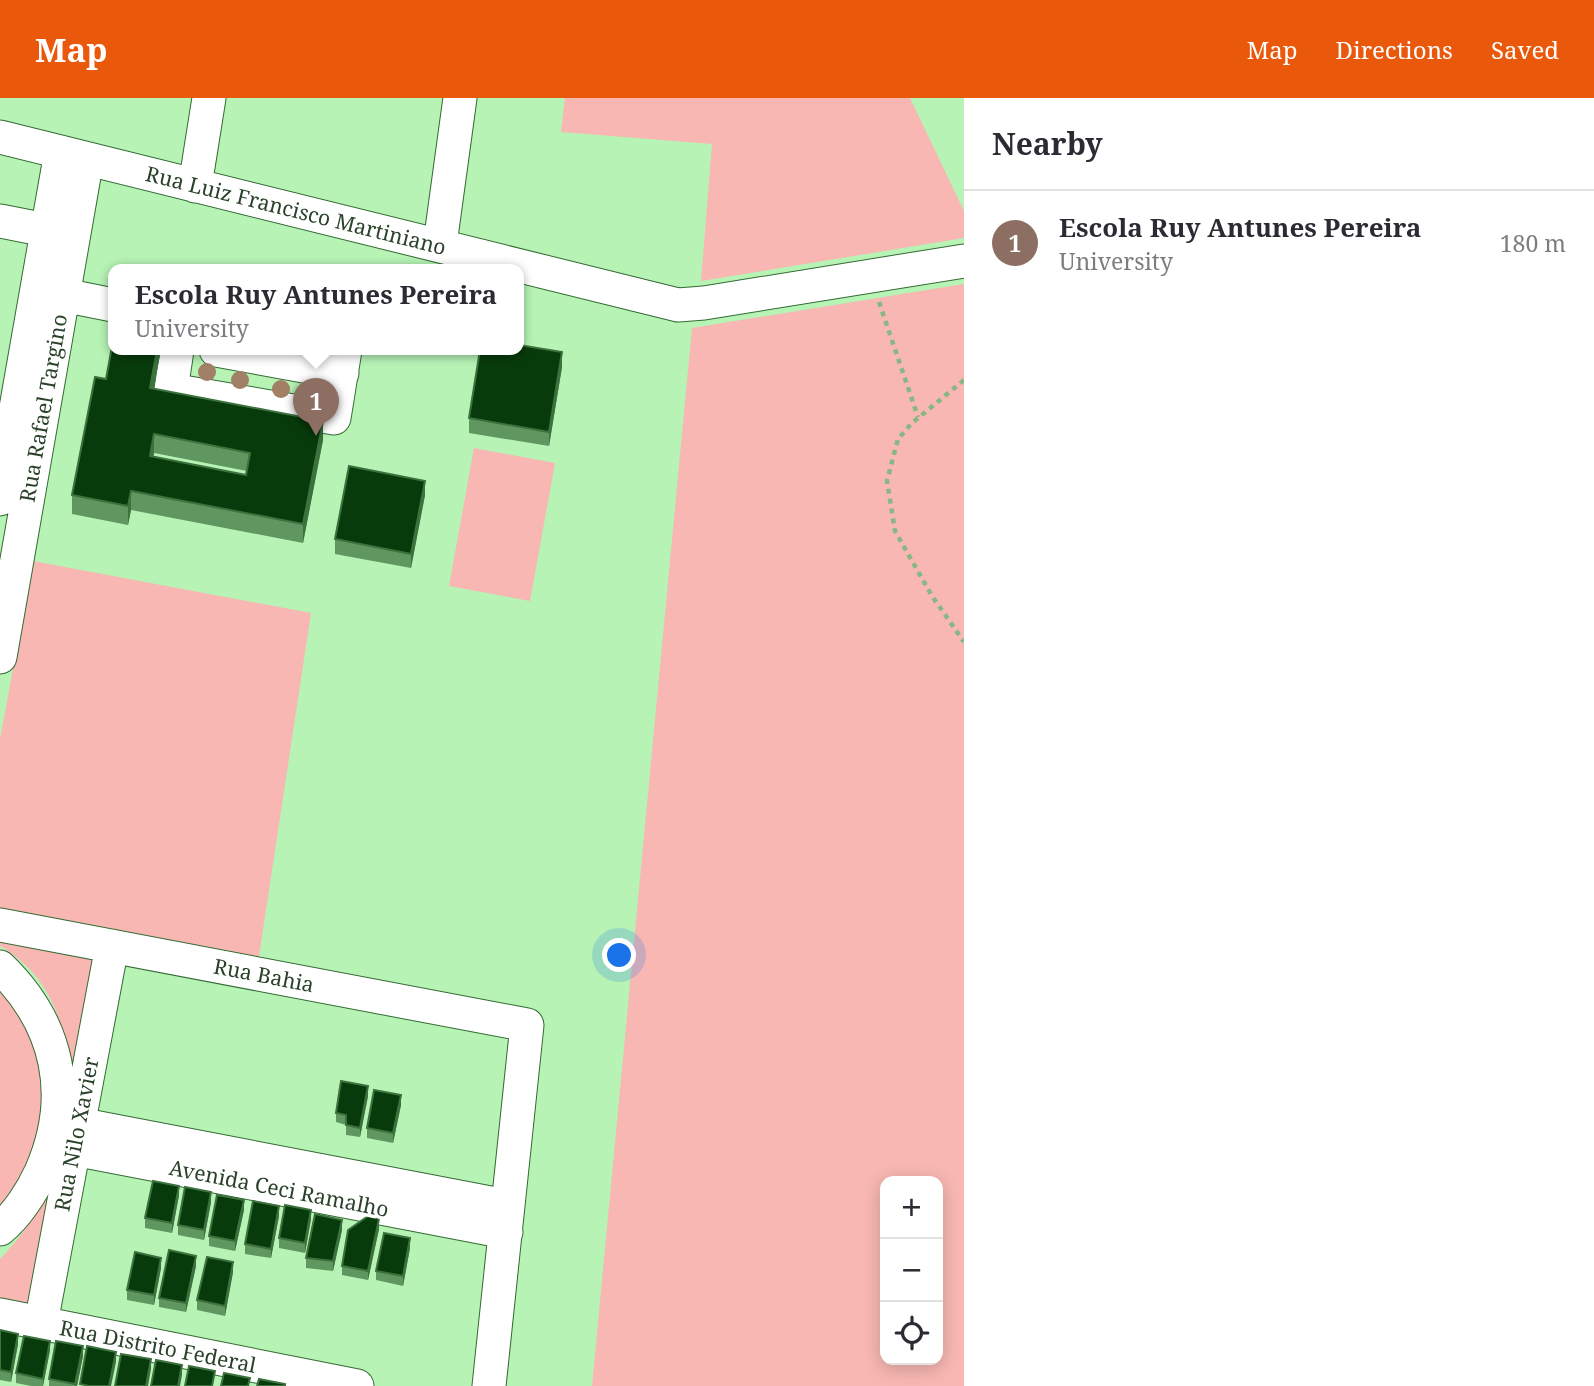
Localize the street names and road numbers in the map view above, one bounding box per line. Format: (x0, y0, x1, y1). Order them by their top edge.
street label: Rua Luiz Francisco Martiniano (143, 159, 449, 261)
street label: Rua Rafael Targino (13, 312, 73, 504)
street label: Rua Bahia (211, 952, 317, 998)
street label: Rua Nilo Xavier (47, 1054, 105, 1214)
street label: Avenida Ceci Ramalho (167, 1153, 391, 1223)
street label: Rua Distrito Federal (57, 1313, 259, 1379)

